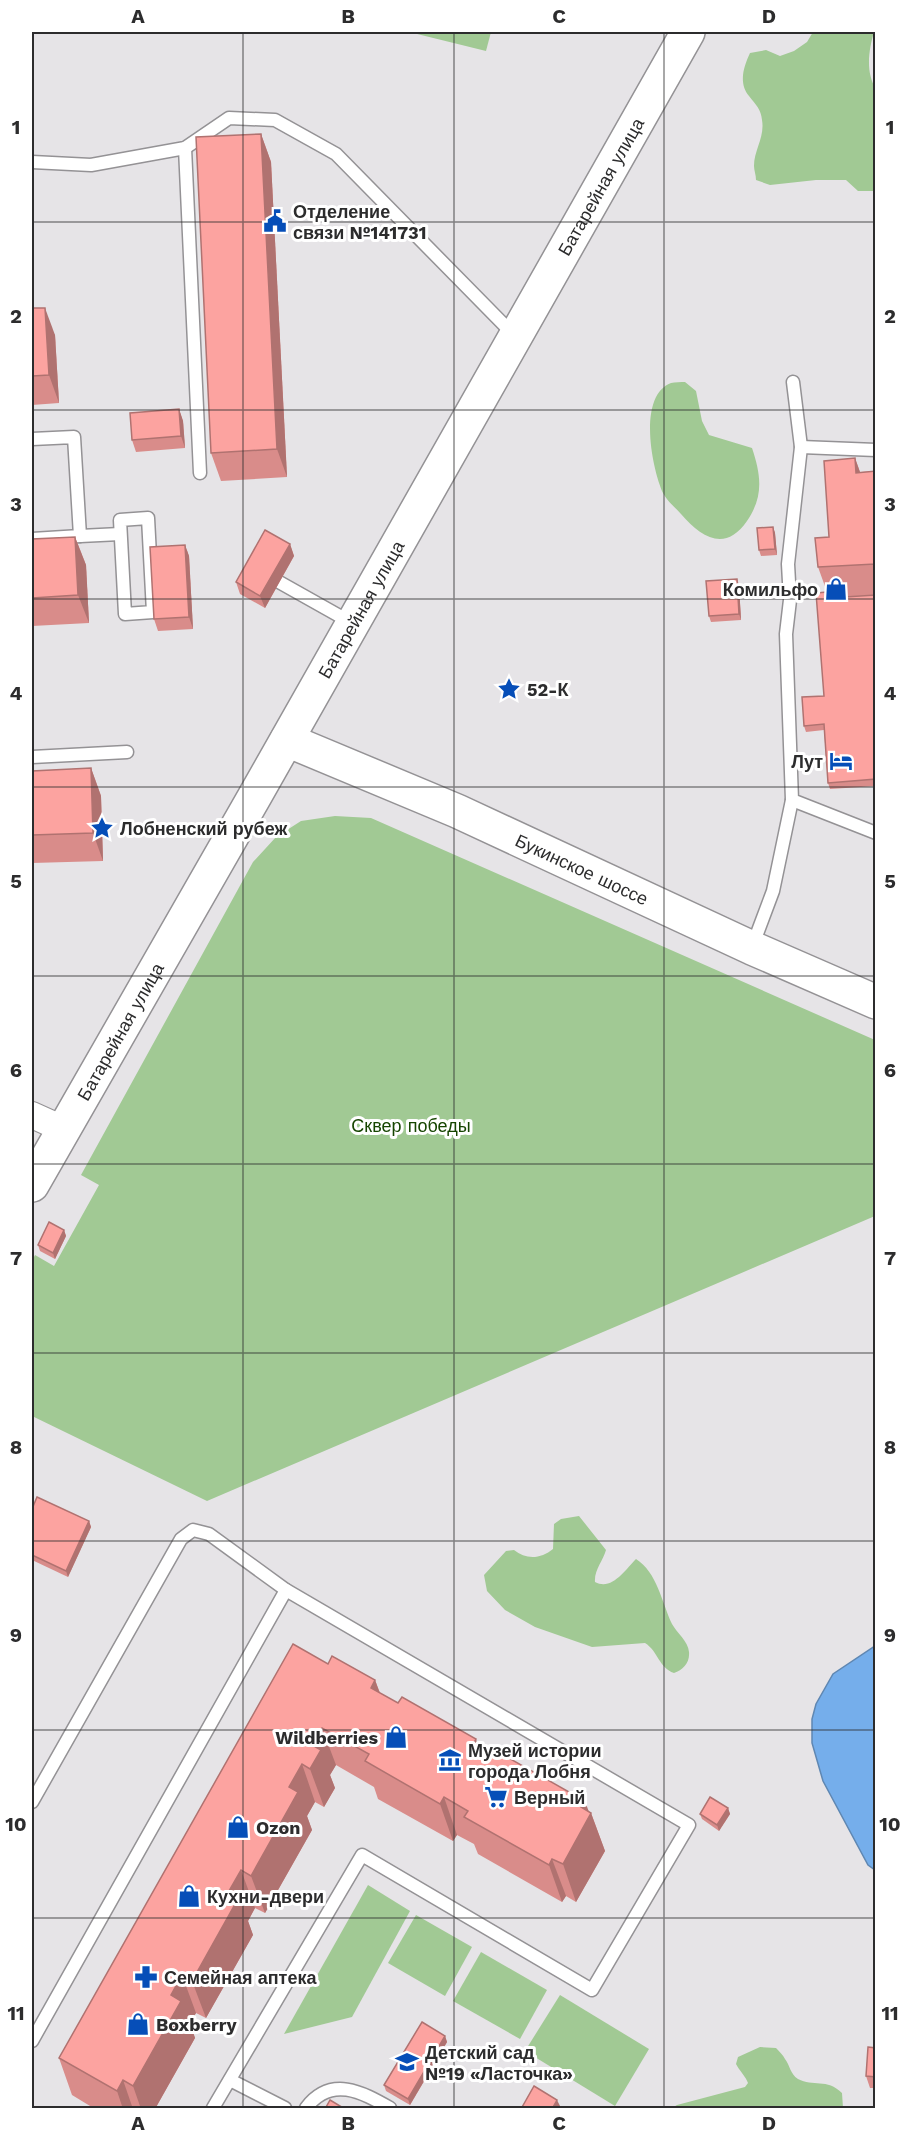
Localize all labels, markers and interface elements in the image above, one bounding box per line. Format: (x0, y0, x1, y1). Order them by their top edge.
text: A (131, 4, 145, 28)
text: B (341, 4, 355, 28)
text: C (552, 4, 566, 28)
text: D (762, 4, 776, 28)
street label: Батарейная улица (553, 113, 648, 259)
text: 1 (12, 115, 20, 139)
text: 1 (886, 115, 894, 139)
place label: Отделение связи №141731 (293, 201, 427, 243)
public building icon: Отделение связи №141731 (262, 208, 288, 234)
text: 2 (10, 304, 22, 328)
text: 2 (884, 304, 896, 328)
text: 3 (10, 492, 22, 516)
text: 3 (884, 492, 896, 516)
street label: Батарейная улица (313, 536, 409, 682)
shop icon: Комильфо (823, 576, 849, 602)
place label: Комильфо (723, 579, 818, 600)
place icon: 52-К (496, 676, 522, 702)
place label: 52-К (527, 679, 570, 700)
text: 4 (10, 681, 23, 705)
text: 4 (884, 681, 897, 705)
hotel icon: Лут (828, 748, 854, 774)
place label: Лут (791, 751, 823, 772)
place icon: Лобненский рубеж (89, 815, 115, 841)
place label: Лобненский рубеж (120, 818, 287, 839)
street label: Букинское шоссе (512, 829, 652, 909)
text: 5 (10, 869, 22, 893)
text: 5 (884, 869, 896, 893)
street label: Батарейная улица (72, 958, 168, 1104)
text: 6 (10, 1058, 22, 1082)
text: 6 (884, 1058, 896, 1082)
park label: Сквер победы (351, 1115, 471, 1136)
text: 7 (10, 1246, 22, 1270)
text: 7 (884, 1246, 896, 1270)
text: 8 (10, 1435, 22, 1459)
text: 8 (884, 1435, 896, 1459)
text: 9 (10, 1623, 22, 1647)
text: 9 (884, 1623, 896, 1647)
shop icon: Wildberries (383, 1724, 409, 1750)
place label: Wildberries (275, 1727, 378, 1748)
place label: Музей истории города Лобня (468, 1740, 601, 1782)
museum icon: Музей истории города Лобня (437, 1747, 463, 1773)
supermarket icon: Верный (483, 1784, 509, 1810)
place label: Верный (514, 1787, 585, 1808)
text: 10 (5, 1812, 27, 1836)
text: 10 (879, 1812, 901, 1836)
shop icon: Ozon (225, 1814, 251, 1840)
place label: Ozon (256, 1817, 300, 1838)
shop icon: Кухни-двери (176, 1883, 202, 1909)
place label: Кухни-двери (207, 1886, 324, 1907)
pharmacy icon: Семейная аптека (133, 1964, 159, 1990)
place label: Семейная аптека (164, 1967, 317, 1988)
text: 11 (7, 2001, 25, 2025)
text: 11 (881, 2001, 899, 2025)
shop icon: Boxberry (125, 2011, 151, 2037)
place label: Boxberry (156, 2014, 237, 2035)
place label: Детский сад №19 «Ласточка» (425, 2042, 573, 2084)
school or university icon: Детский сад №19 «Ласточка» (394, 2049, 420, 2075)
text: A (131, 2111, 145, 2135)
text: B (341, 2111, 355, 2135)
text: C (552, 2111, 566, 2135)
text: D (762, 2111, 776, 2135)

